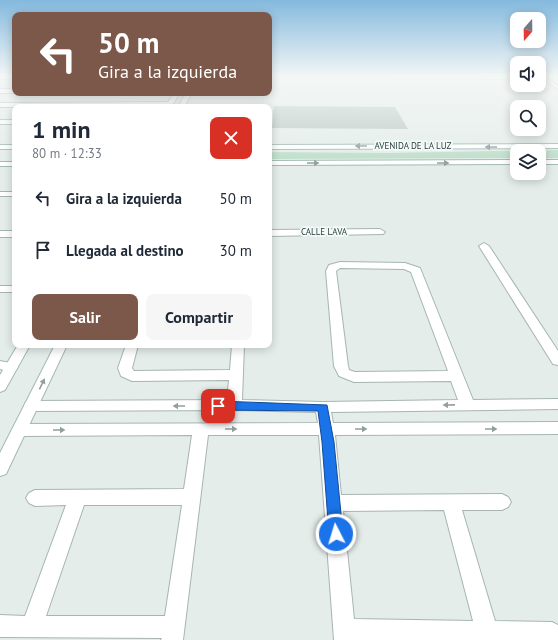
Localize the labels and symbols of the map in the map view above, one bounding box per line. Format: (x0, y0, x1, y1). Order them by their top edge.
north arrow (510, 12, 546, 48)
street label: AVENIDA DE LA LUZ (375, 140, 452, 151)
one-way arrow (354, 143, 367, 149)
one-way arrow (484, 144, 497, 150)
one-way arrow (307, 160, 320, 166)
one-way arrow (437, 160, 450, 166)
street label: CALLE LAVA (301, 226, 348, 237)
one-way arrow (39, 378, 45, 390)
pin (201, 389, 235, 423)
one-way arrow (442, 402, 455, 408)
one-way arrow (172, 403, 185, 409)
one-way arrow (225, 426, 238, 432)
one-way arrow (355, 426, 368, 432)
one-way arrow (485, 426, 498, 432)
one-way arrow (53, 427, 66, 433)
position arrow (315, 513, 357, 555)

